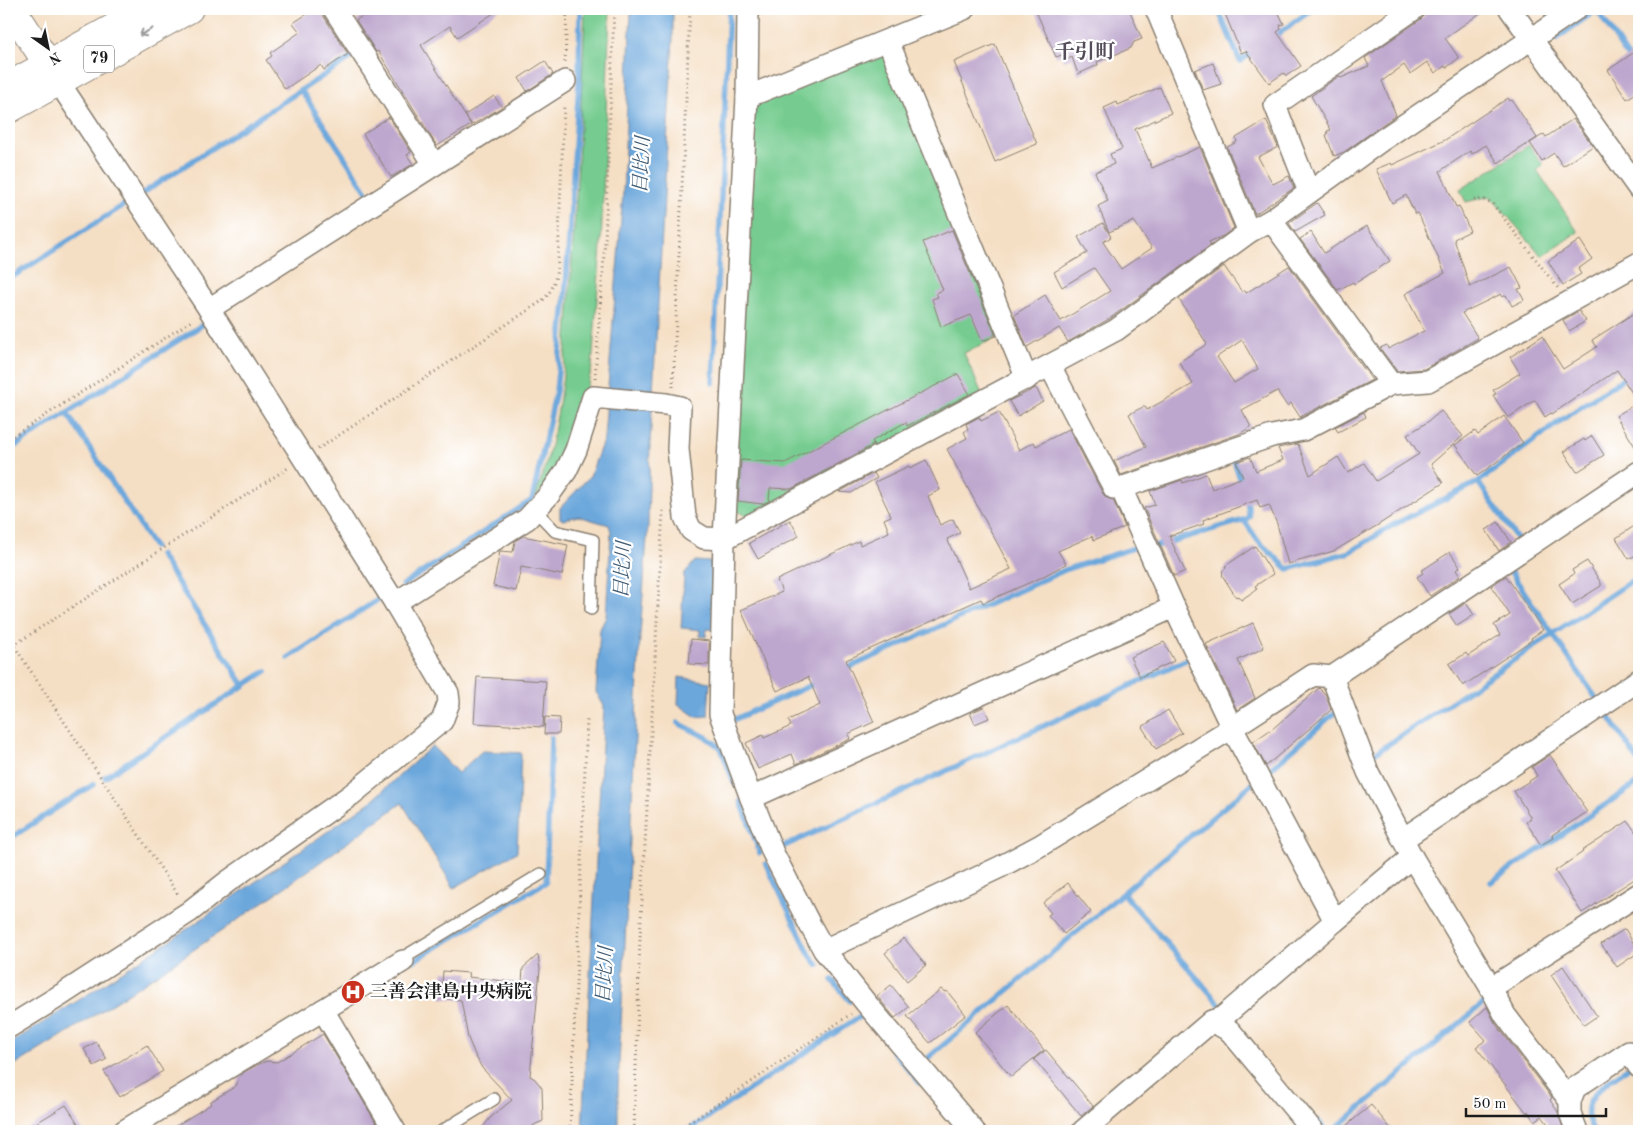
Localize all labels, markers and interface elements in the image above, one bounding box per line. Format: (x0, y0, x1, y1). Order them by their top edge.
north arrow (22, 22, 72, 72)
one-way arrow (140, 28, 154, 38)
district label: 千引町 (1055, 41, 1116, 63)
road number: 79 (84, 46, 114, 72)
text: N (46, 49, 63, 67)
water label: 目比川 (630, 134, 654, 194)
water label: 目比川 (611, 539, 635, 599)
water label: 目比川 (593, 944, 617, 1004)
hospital icon: 三善会津島中央病院 (340, 979, 366, 1005)
place label: 三善会津島中央病院 (370, 981, 532, 1001)
scale bar (1466, 1085, 1606, 1117)
text: 50 m (1473, 1097, 1507, 1112)

